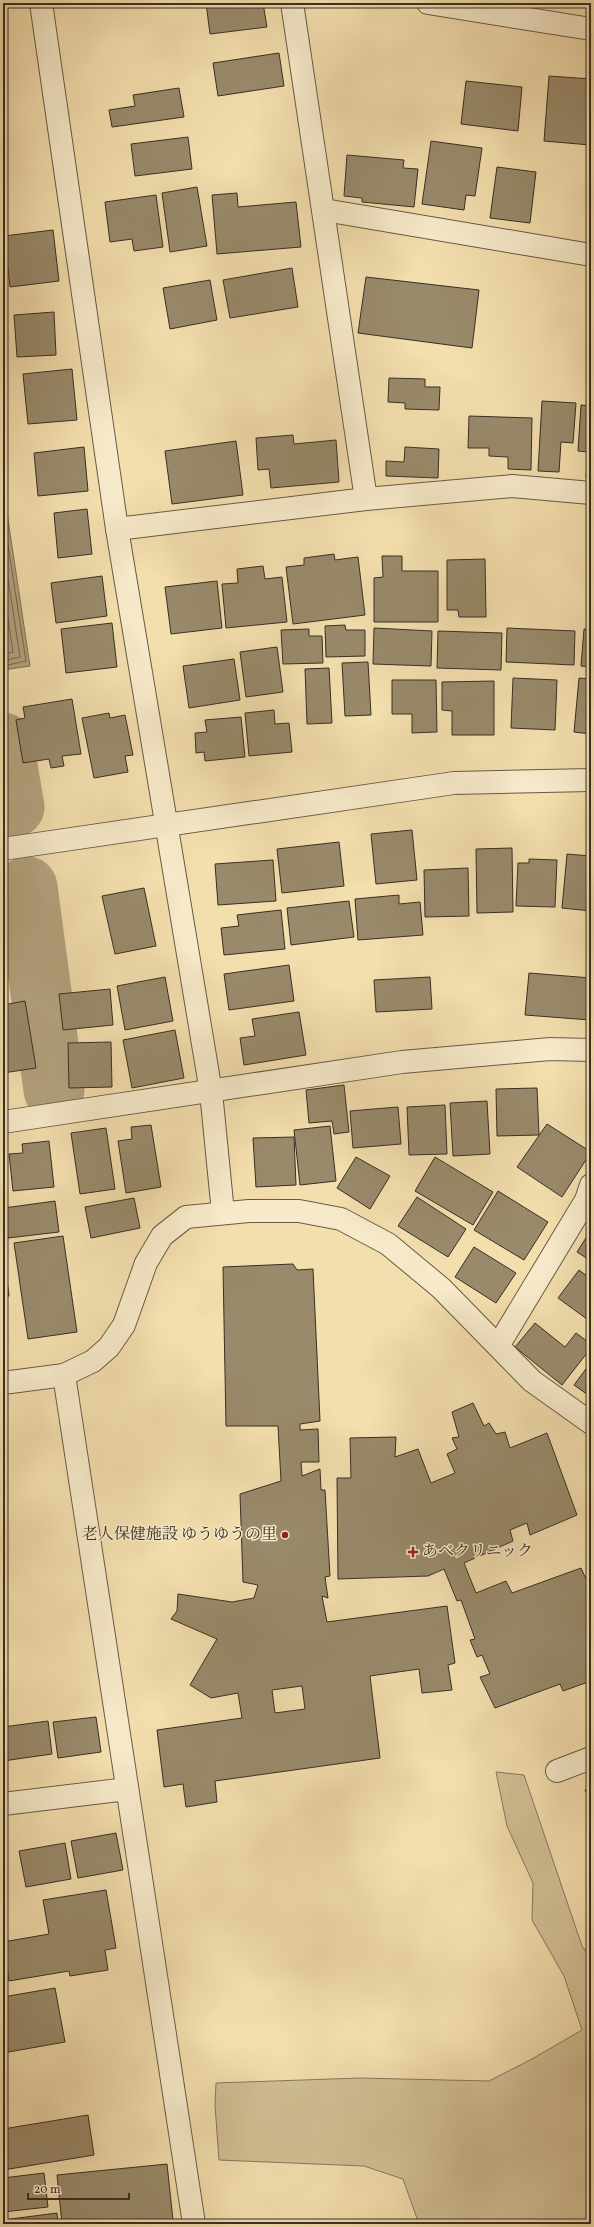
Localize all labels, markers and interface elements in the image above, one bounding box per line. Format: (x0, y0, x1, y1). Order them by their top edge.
place label: 老人保健施設 ゆうゆうの里 (82, 1524, 277, 1546)
marker: 老人保健施設 ゆうゆうの里 (280, 1530, 290, 1540)
place label: あべクリニック (422, 1541, 533, 1563)
marker: あべクリニック (407, 1546, 419, 1558)
scale bar (28, 2175, 129, 2201)
text: 20 m (34, 2182, 61, 2198)

